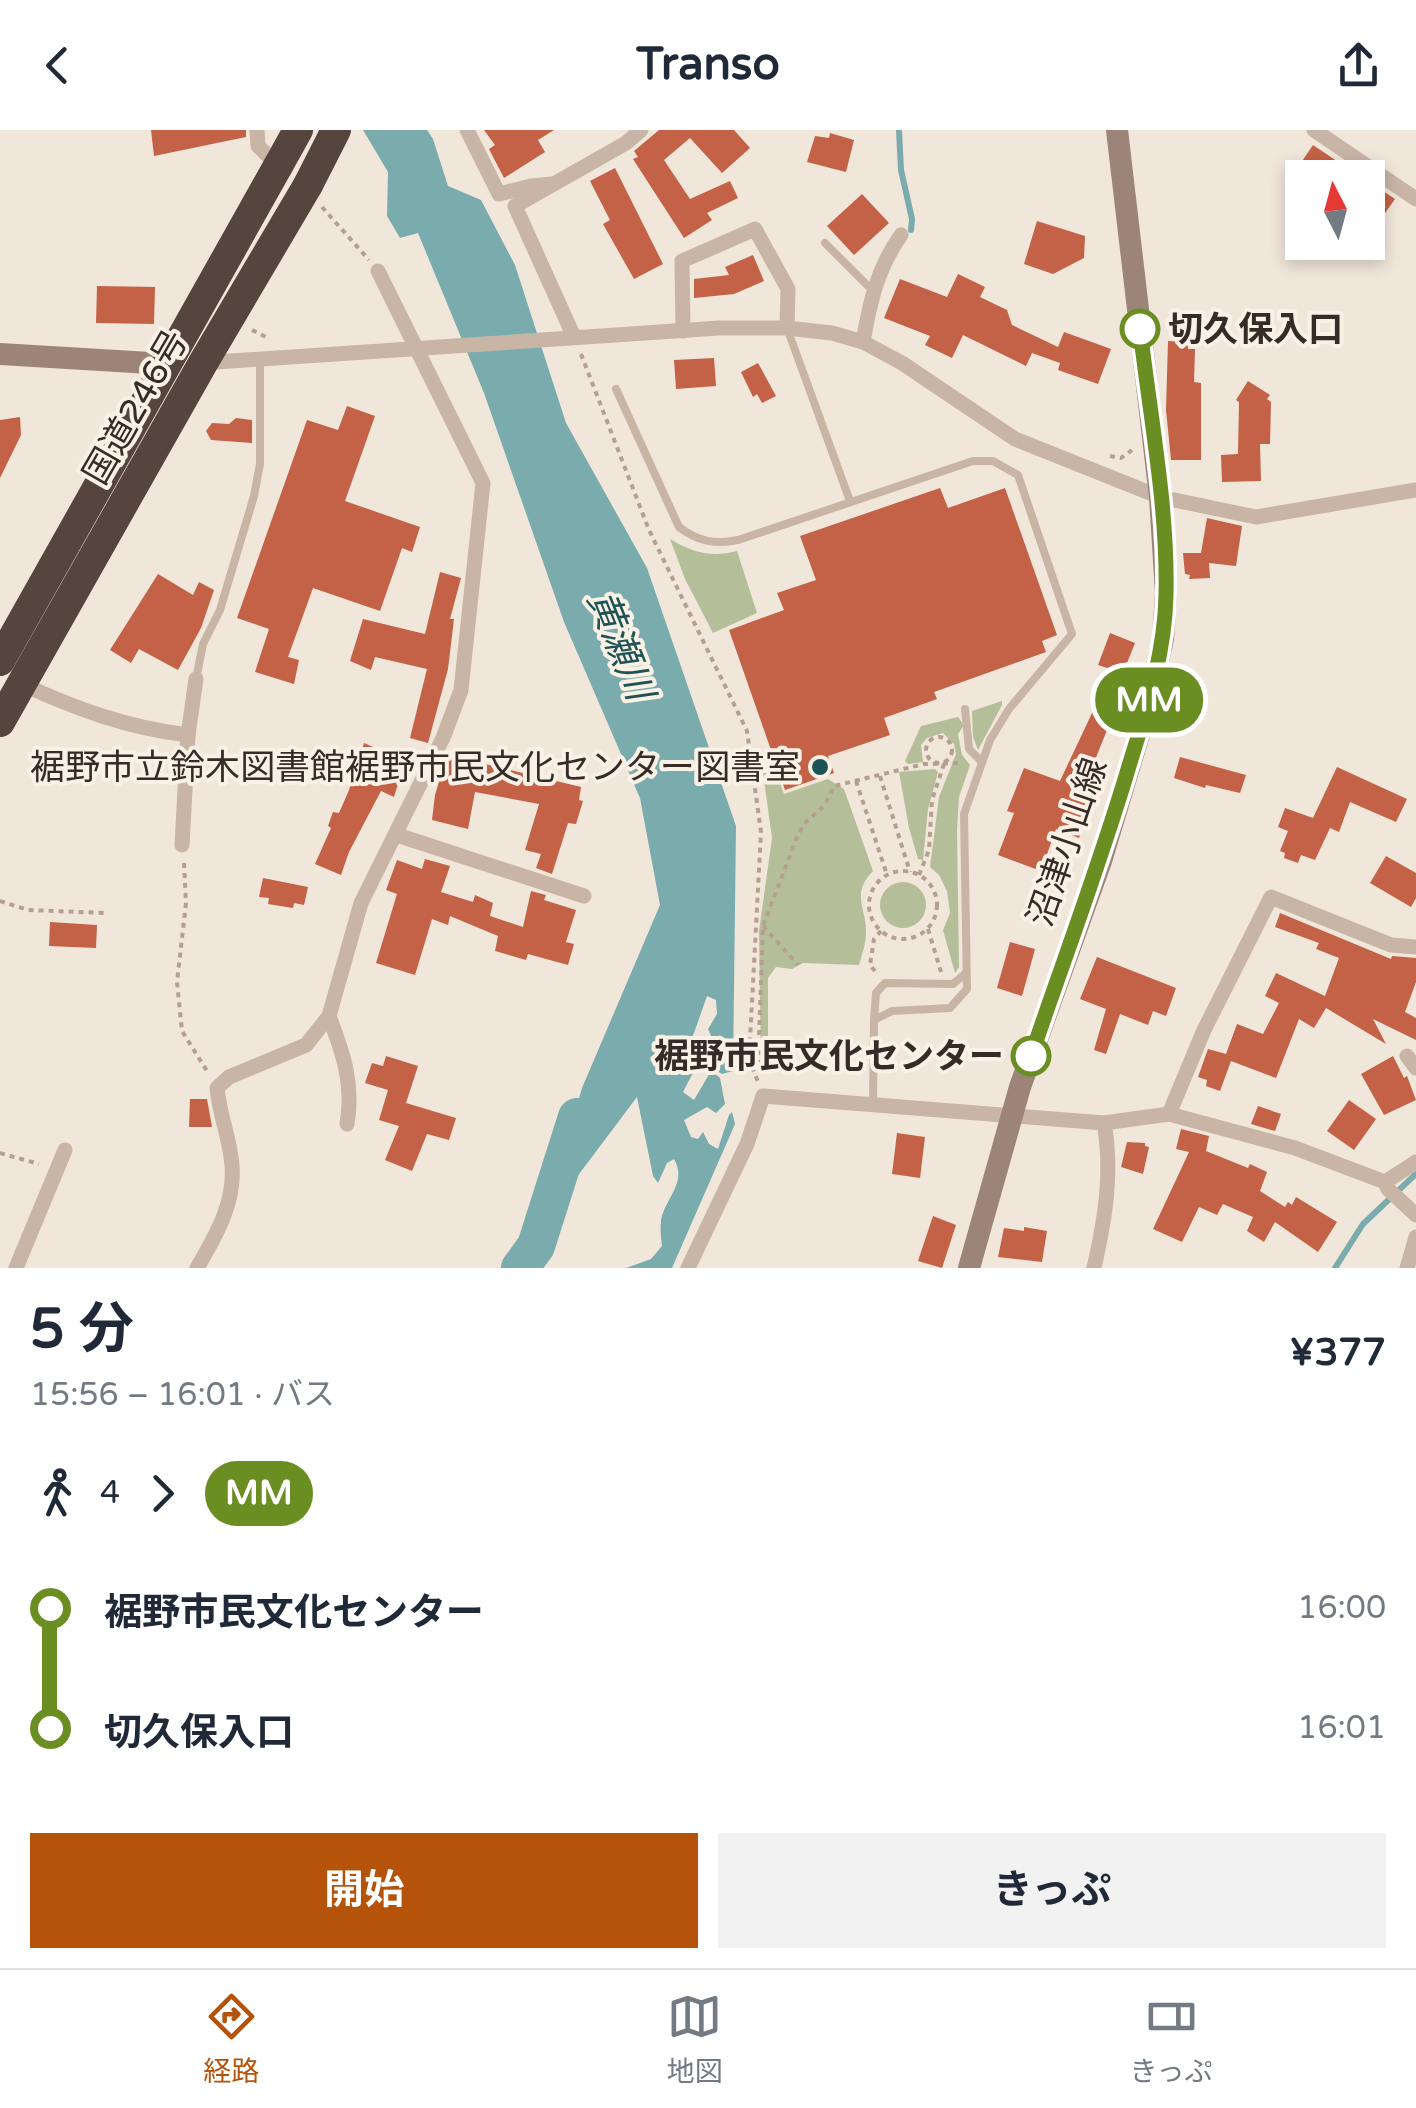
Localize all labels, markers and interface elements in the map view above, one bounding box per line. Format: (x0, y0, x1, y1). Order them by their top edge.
icon: back (30, 38, 85, 93)
text: Transo (636, 38, 780, 92)
icon: share (1331, 38, 1386, 93)
north arrow (1285, 160, 1385, 260)
map controls (1285, 160, 1385, 260)
place label: 切久保入口 (1168, 309, 1343, 351)
marker: 切久保入口 (1121, 310, 1159, 348)
street label: 国道246号 (75, 323, 197, 492)
water label: 黄瀬川 (577, 584, 664, 711)
line badge: MM (1104, 668, 1194, 732)
text: MM (1115, 679, 1183, 721)
place label: 裾野市立鈴木図書館裾野市民文化センター図書室 (30, 747, 800, 789)
street label: 沼津小山線 (1020, 753, 1116, 932)
marker: 裾野市立鈴木図書館裾野市民文化センター図書室 (809, 756, 831, 778)
place label: 裾野市民文化センター (654, 1036, 1004, 1078)
marker: 裾野市民文化センター (1012, 1037, 1050, 1075)
text: 5 分 (30, 1297, 134, 1363)
text: ¥377 (1289, 1330, 1386, 1376)
text: 15:56 – 16:01 · バス (30, 1376, 335, 1414)
icon: walk (30, 1466, 85, 1521)
icon: forward (135, 1466, 190, 1521)
text: MM (225, 1472, 293, 1514)
text: 4 (100, 1474, 120, 1512)
text: 16:00 (1297, 1589, 1386, 1627)
text: 裾野市民文化センター (104, 1590, 484, 1636)
text: 16:01 (1297, 1709, 1386, 1747)
text: 切久保入口 (104, 1710, 294, 1756)
button: 開始 (30, 1833, 698, 1948)
button: きっぷ (718, 1833, 1386, 1948)
tab: 経路 (204, 1989, 260, 2089)
tab: 地図 (667, 1989, 723, 2089)
tab: きっぷ (1130, 1989, 1212, 2089)

